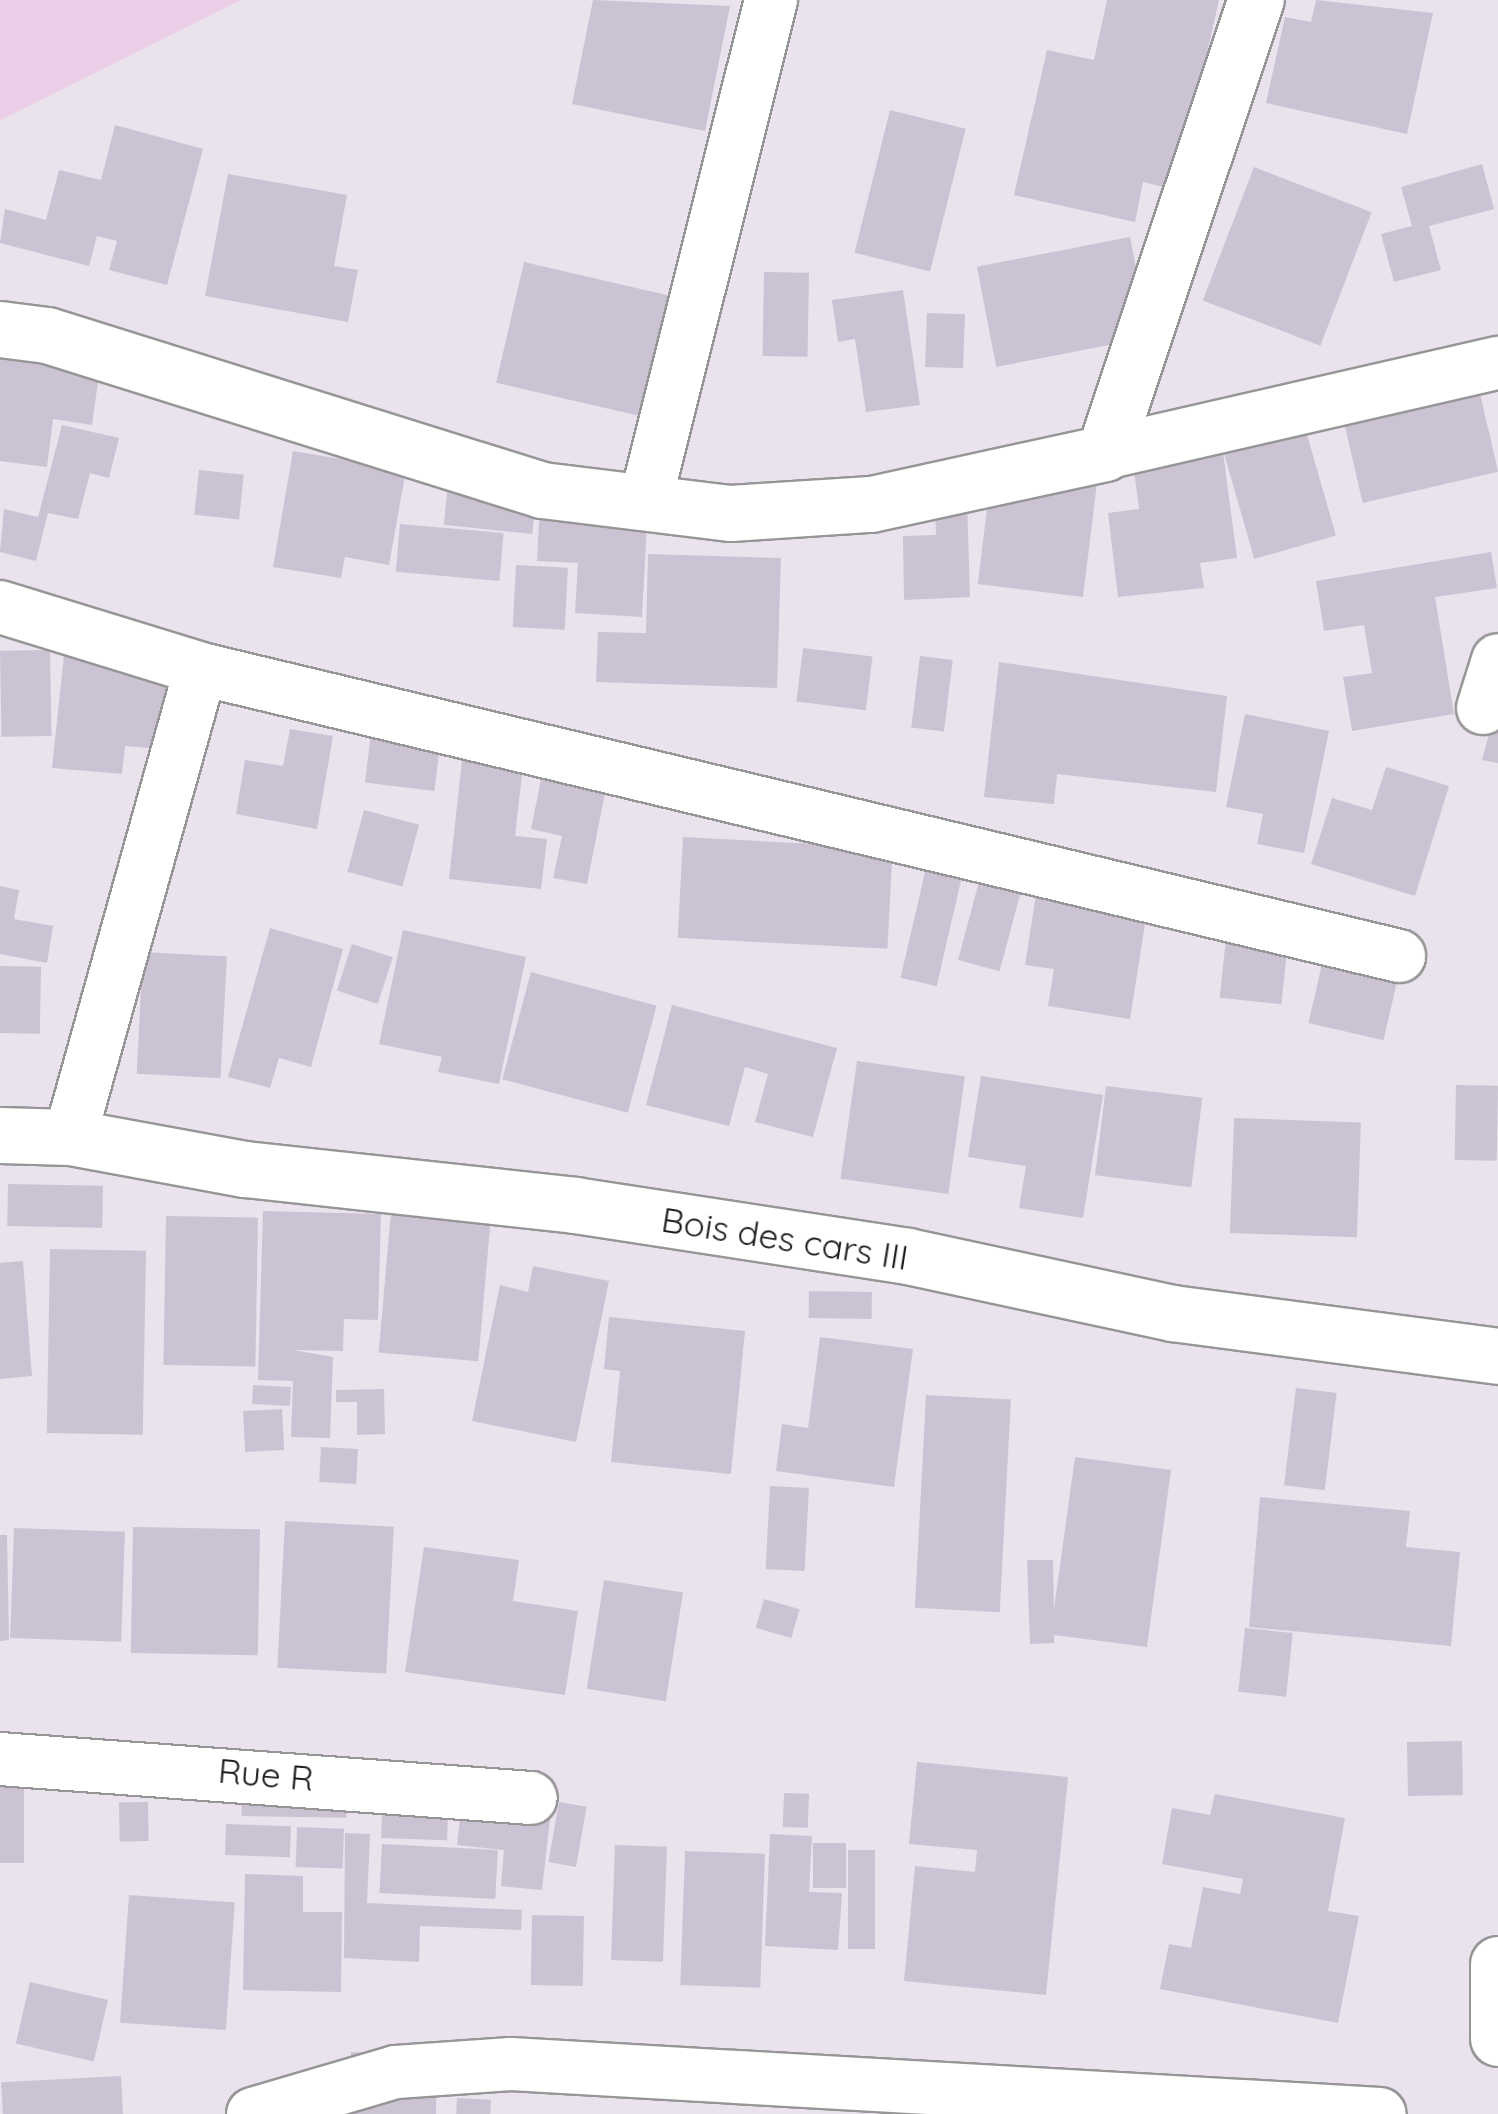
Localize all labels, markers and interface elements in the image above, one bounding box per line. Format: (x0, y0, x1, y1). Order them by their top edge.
street label: Bois des cars III (659, 1198, 911, 1278)
street label: Rue R (216, 1749, 316, 1799)

